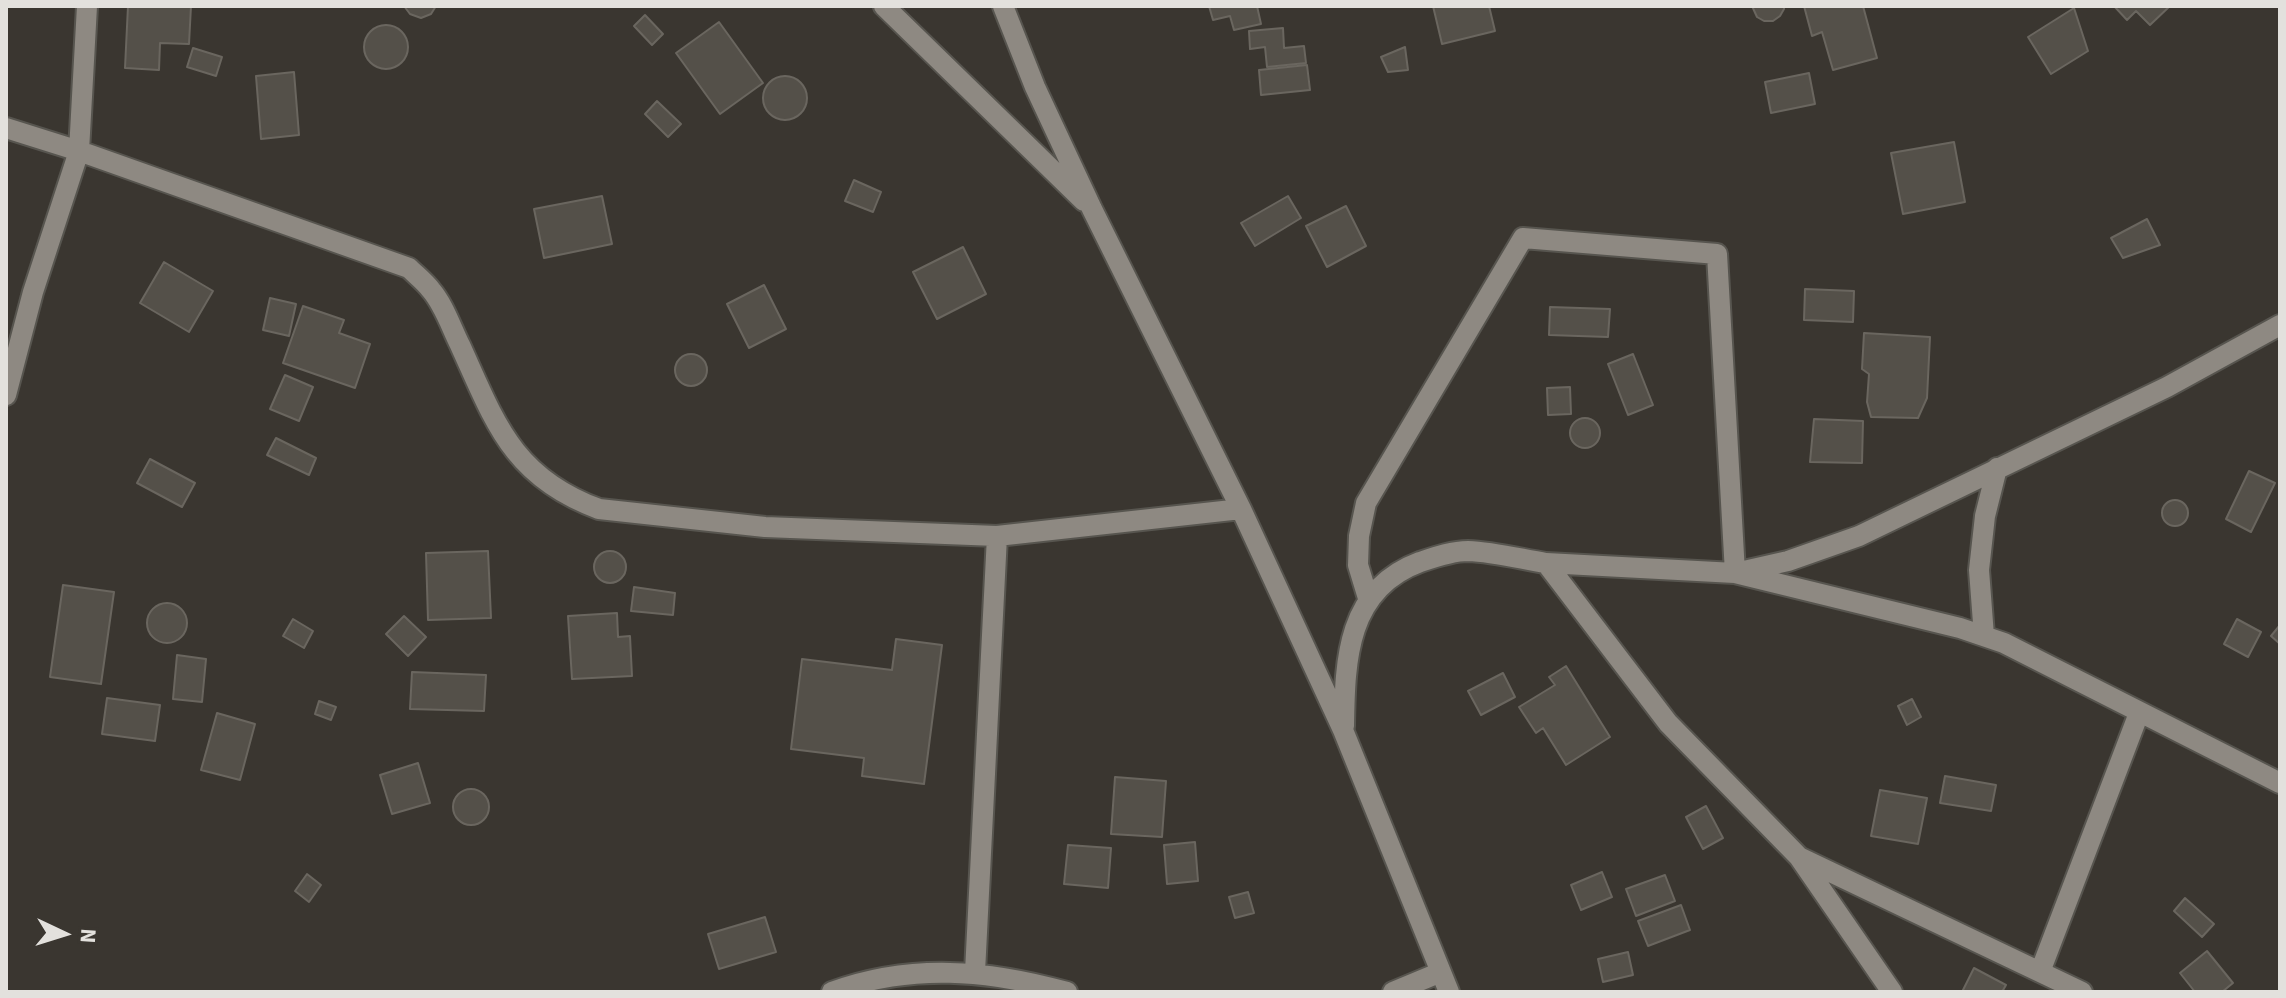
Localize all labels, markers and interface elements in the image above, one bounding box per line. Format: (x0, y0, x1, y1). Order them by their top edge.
north arrow (24, 894, 104, 974)
text: N (71, 927, 104, 944)

